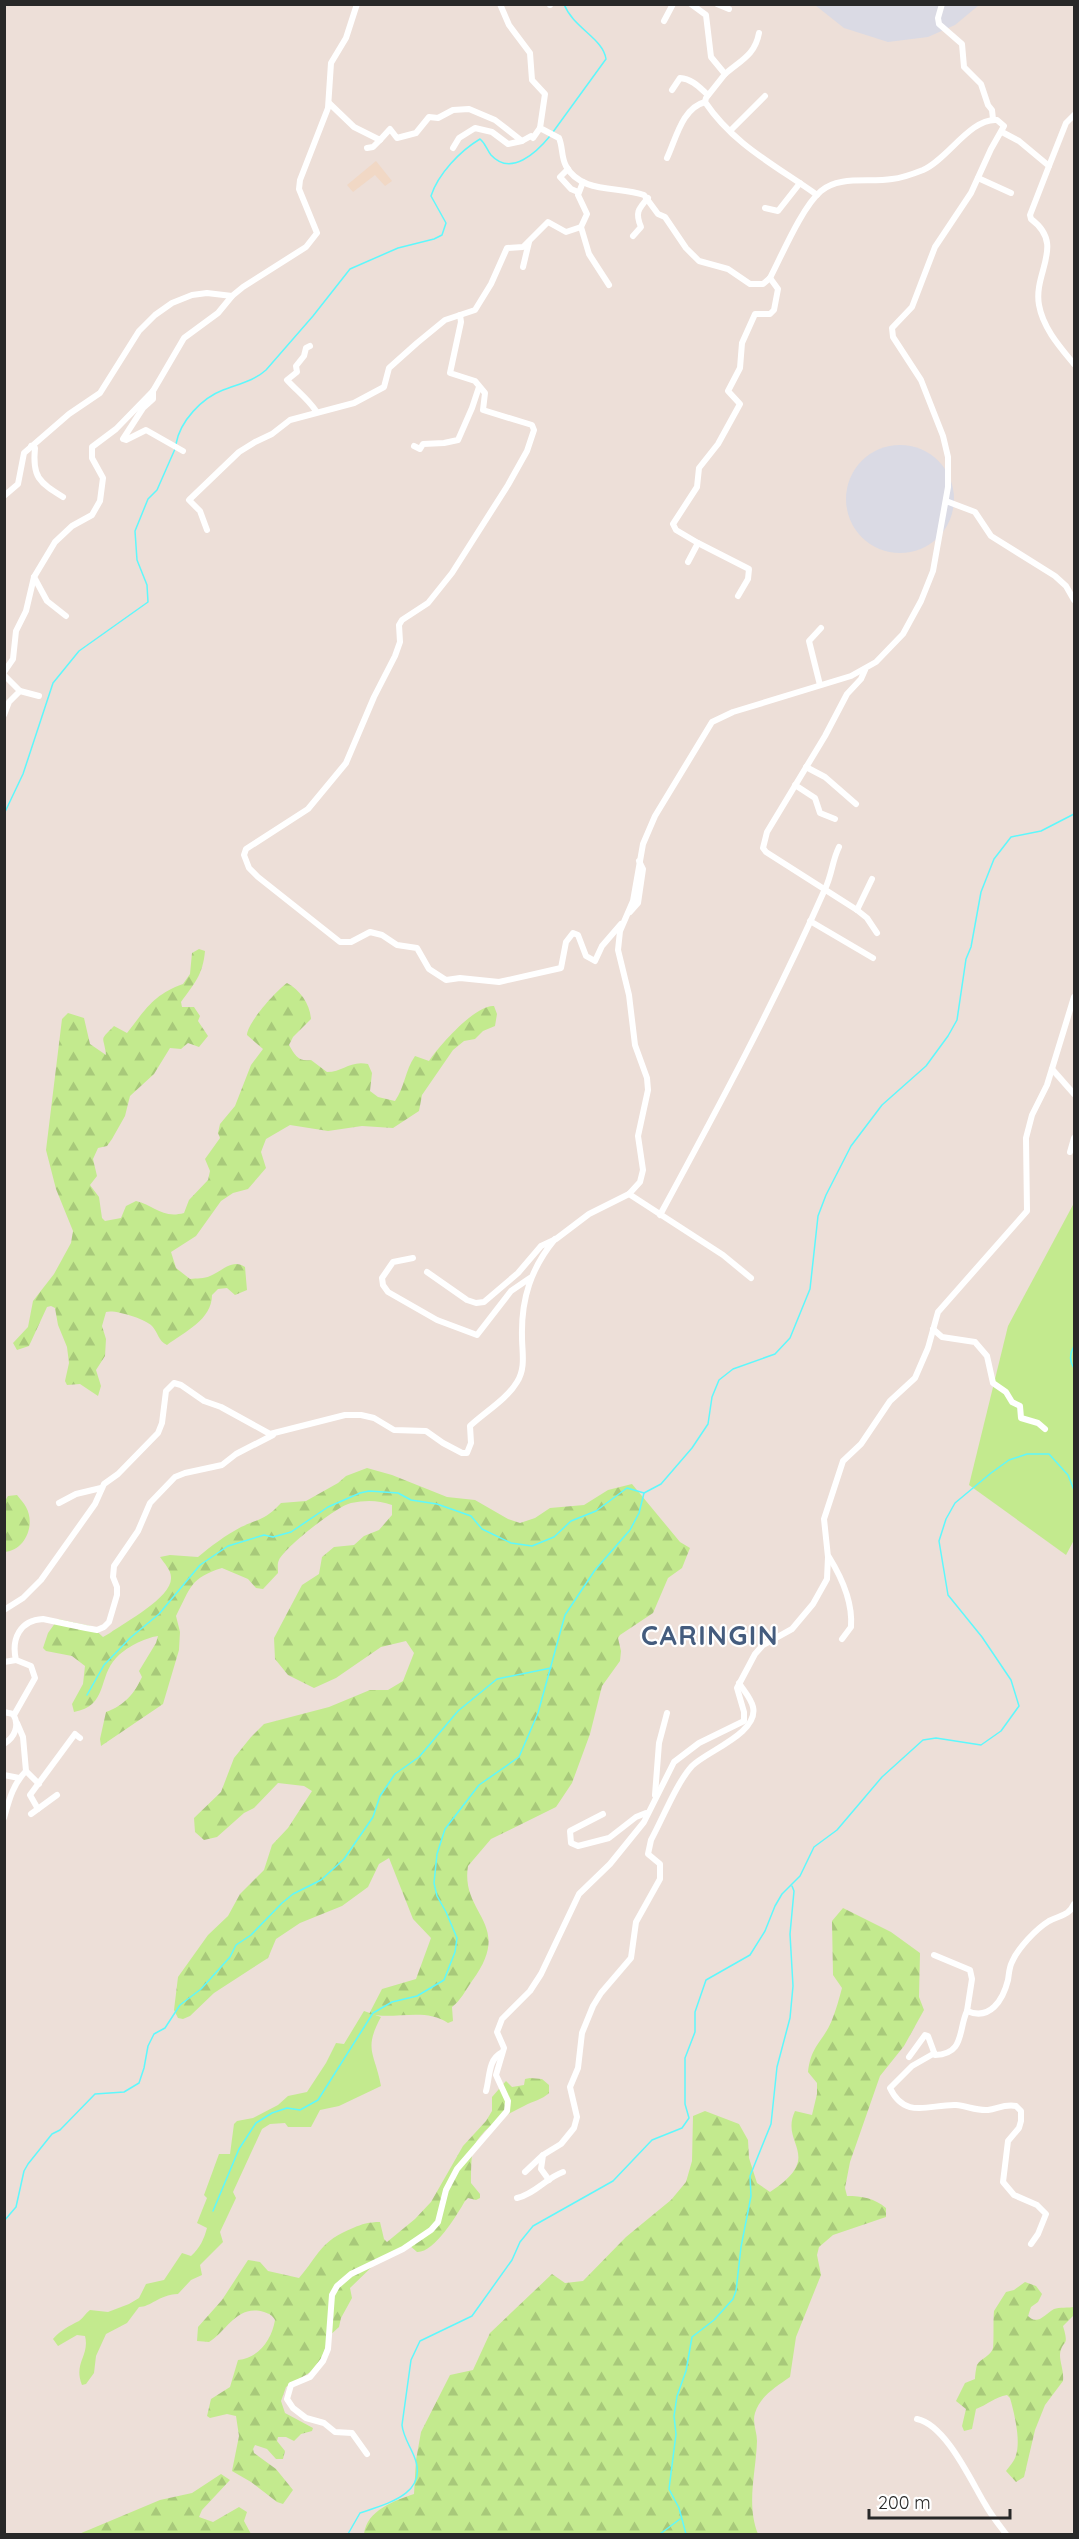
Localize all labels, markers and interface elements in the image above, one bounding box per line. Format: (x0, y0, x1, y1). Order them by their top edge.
district label: CARINGIN (641, 1618, 779, 1652)
scale bar (869, 2482, 1010, 2520)
text: 200 m (878, 2491, 931, 2514)

